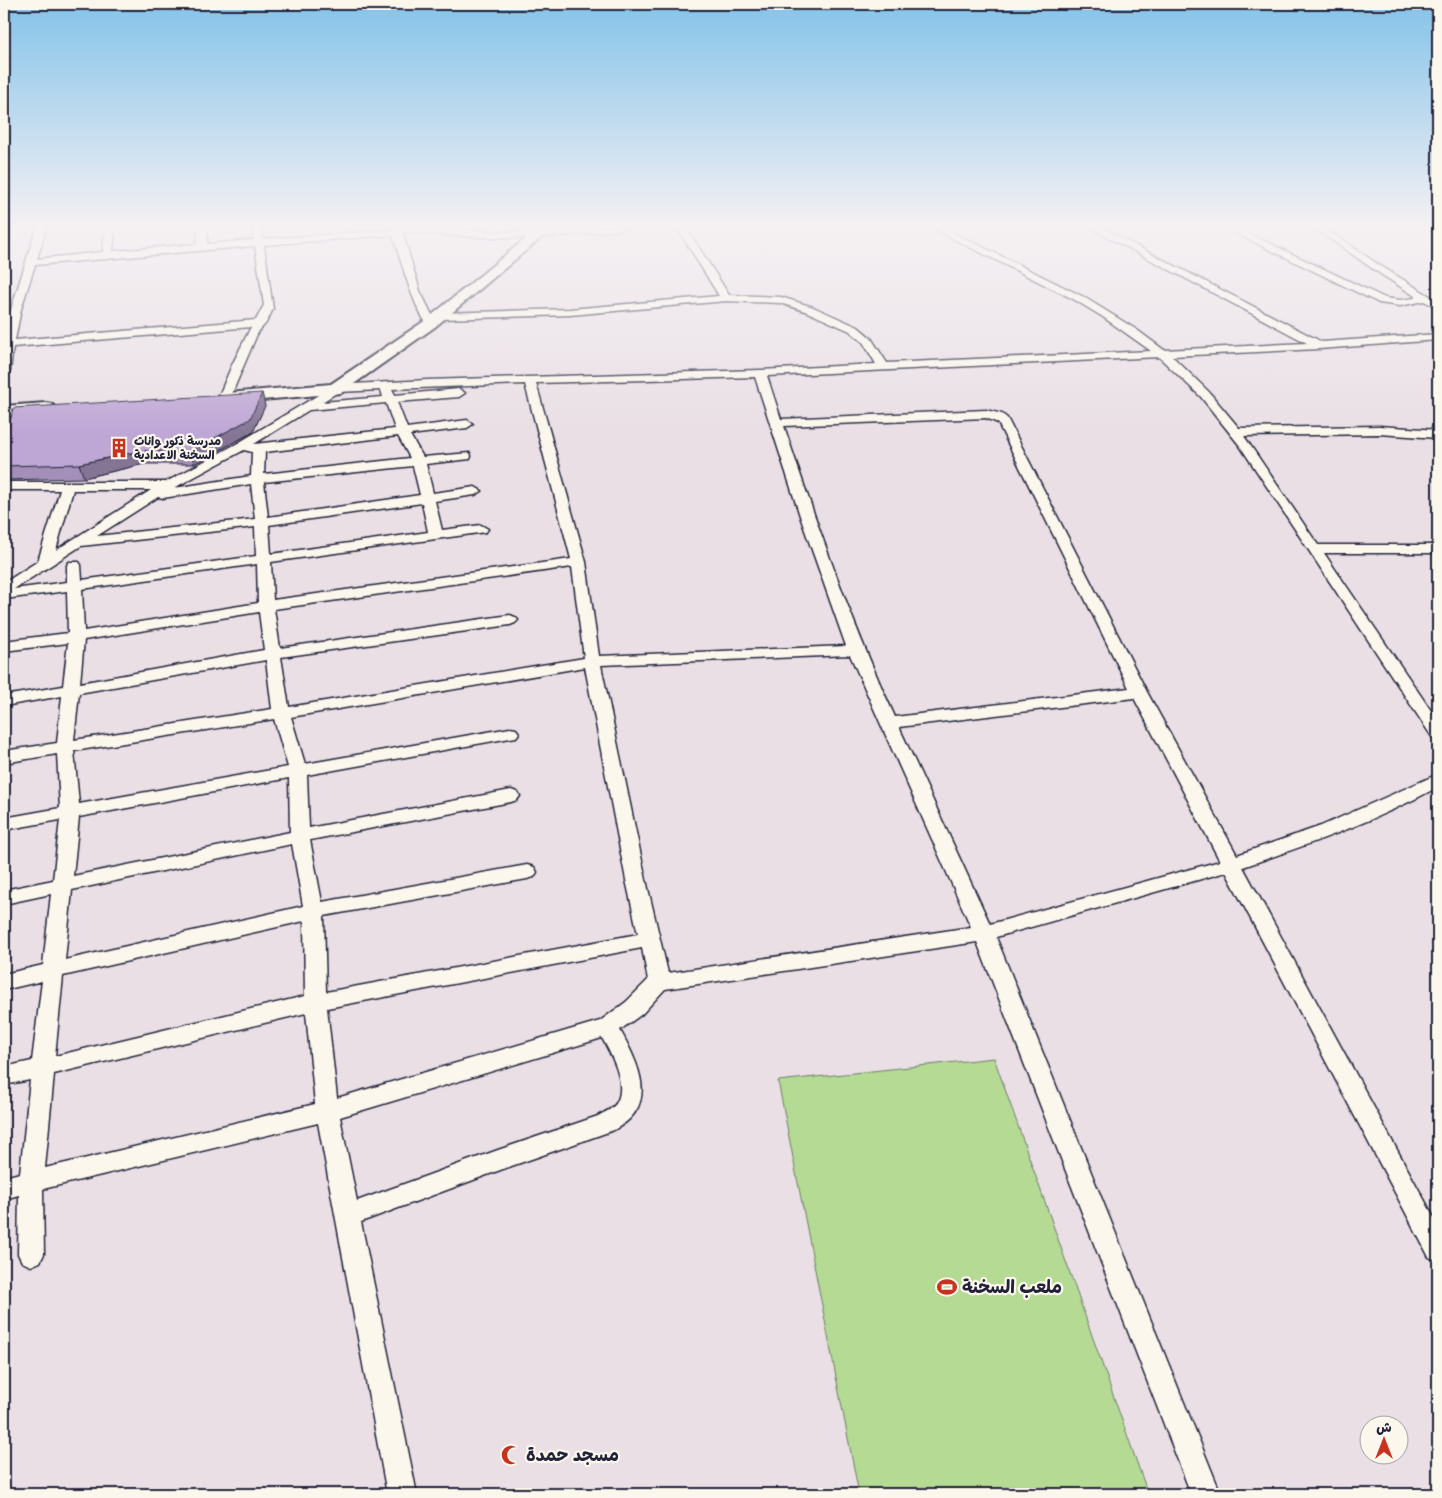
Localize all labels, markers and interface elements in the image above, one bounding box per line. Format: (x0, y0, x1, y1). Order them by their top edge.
place label: مدرسة ذكور واناث السخنة الاعدادية (134, 430, 221, 466)
building icon: مدرسة ذكور واناث السخنة الاعدادية (108, 437, 130, 459)
place label: ملعب السخنة (962, 1271, 1062, 1303)
sports icon: ملعب السخنة (936, 1276, 958, 1298)
text: ش (1376, 1415, 1392, 1440)
north arrow (1360, 1416, 1410, 1466)
place label: مسجد حمدة (526, 1439, 619, 1471)
mosque icon: مسجد حمدة (500, 1444, 522, 1466)

